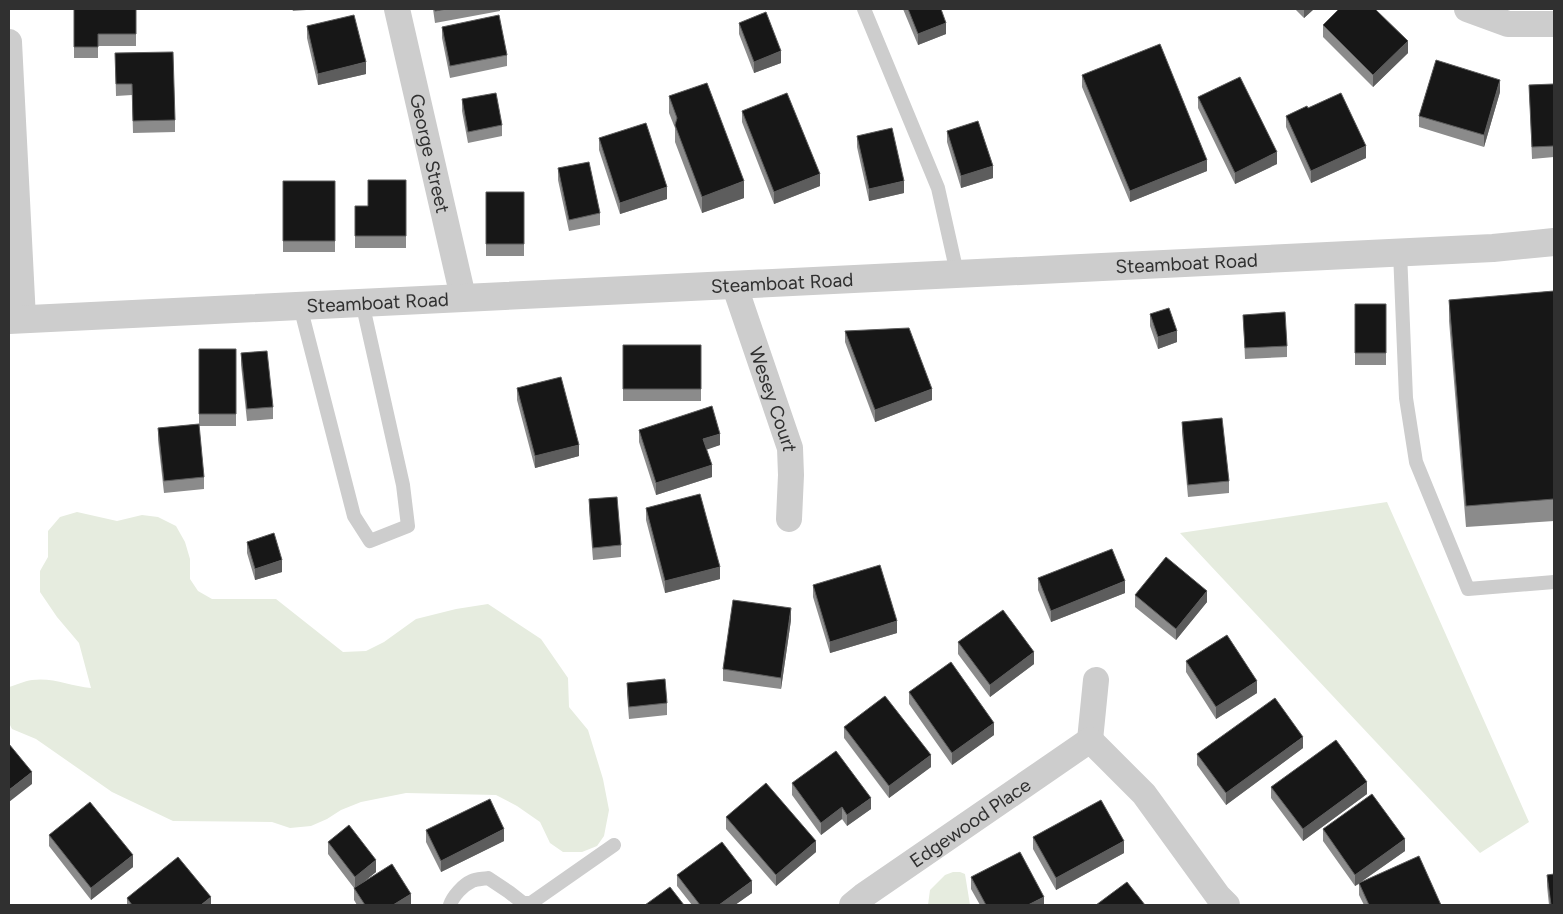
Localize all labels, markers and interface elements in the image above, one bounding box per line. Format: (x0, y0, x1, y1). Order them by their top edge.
street label: George Street (405, 91, 455, 215)
street label: Steamboat Road (1115, 248, 1258, 278)
street label: Steamboat Road (710, 268, 854, 297)
street label: Steamboat Road (306, 287, 449, 317)
street label: Wesey Court (745, 343, 802, 452)
street label: Edgewood Place (905, 773, 1035, 872)

